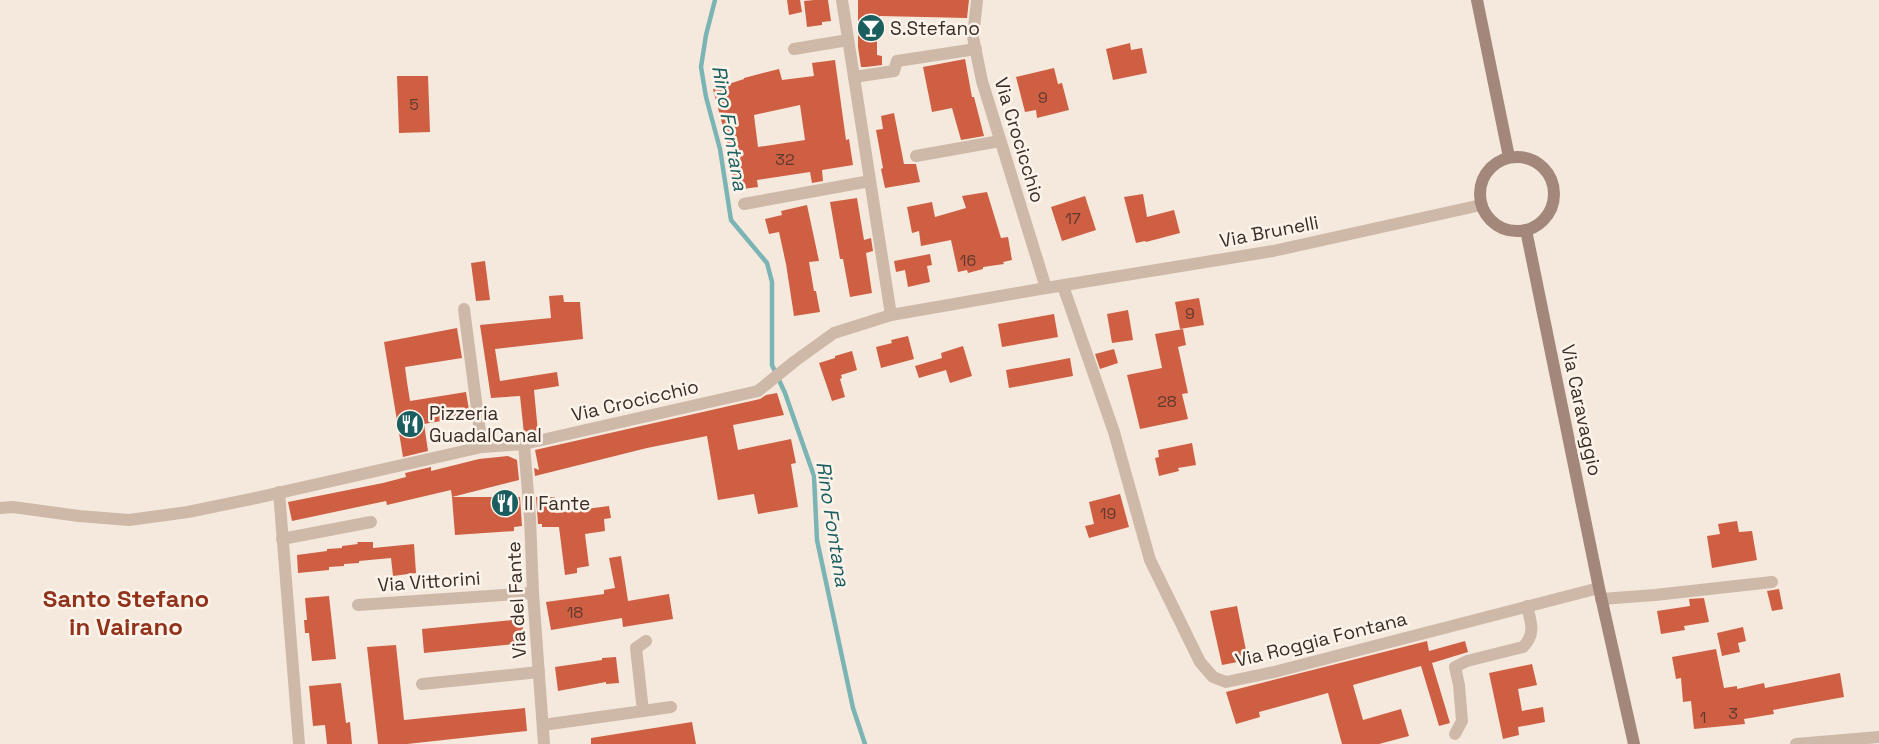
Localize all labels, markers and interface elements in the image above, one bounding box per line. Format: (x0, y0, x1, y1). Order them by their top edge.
bar icon: S.Stefano (856, 13, 886, 43)
place label: S.Stefano (890, 16, 980, 41)
water label: Rino Fontana (706, 63, 754, 193)
street label: Via Crocicchio (989, 74, 1050, 206)
house number: 9 (1038, 87, 1048, 108)
house number: 5 (409, 94, 419, 115)
house number: 32 (775, 149, 795, 170)
house number: 17 (1065, 208, 1081, 229)
street label: Via Brunelli (1217, 210, 1321, 253)
house number: 16 (960, 250, 976, 271)
house number: 9 (1185, 303, 1195, 324)
street label: Via Caravaggio (1555, 342, 1608, 478)
street label: Via Crocicchio (569, 374, 701, 427)
house number: 28 (1157, 391, 1177, 412)
place label: Pizzeria GuadalCanal (429, 401, 542, 448)
restaurant icon: Pizzeria GuadalCanal (395, 409, 425, 439)
water label: Rino Fontana (810, 459, 856, 589)
restaurant icon: Il Fante (490, 488, 520, 518)
place label: Il Fante (524, 491, 590, 516)
house number: 19 (1100, 503, 1116, 524)
street label: Via del Fante (501, 541, 532, 659)
street label: Via Vittorini (377, 565, 481, 598)
district label: Santo Stefano in Vairano (43, 583, 209, 642)
house number: 18 (567, 602, 583, 623)
street label: Via Roggia Fontana (1233, 606, 1410, 673)
house number: 3 (1728, 703, 1738, 724)
house number: 1 (1700, 707, 1706, 728)

